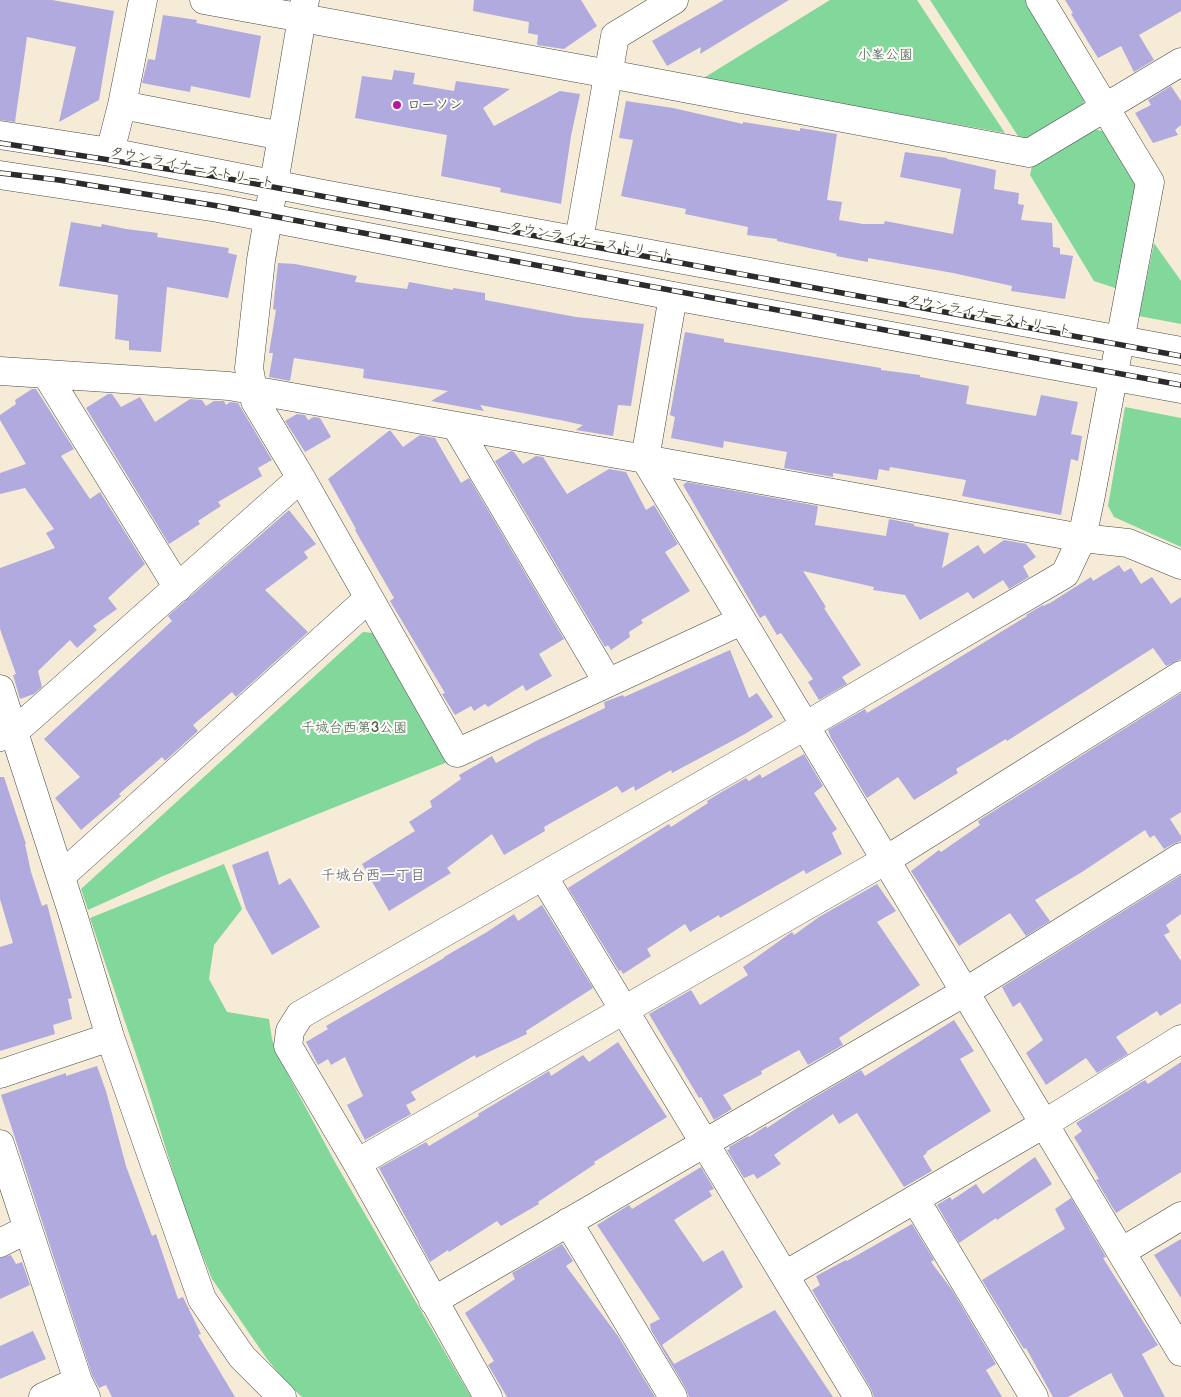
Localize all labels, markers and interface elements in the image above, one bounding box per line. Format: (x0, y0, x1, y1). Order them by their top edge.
park label: 小峯公園 (857, 47, 913, 63)
place label: ローソン (407, 97, 463, 113)
marker: ローソン (391, 99, 403, 111)
street label: タウンライナーストリート (108, 144, 276, 192)
street label: タウンライナーストリート (507, 219, 675, 265)
street label: タウンライナーストリート (905, 292, 1073, 340)
park label: 千城台西第3公園 (301, 720, 407, 736)
district label: 千城台西一丁目 (321, 867, 425, 885)

